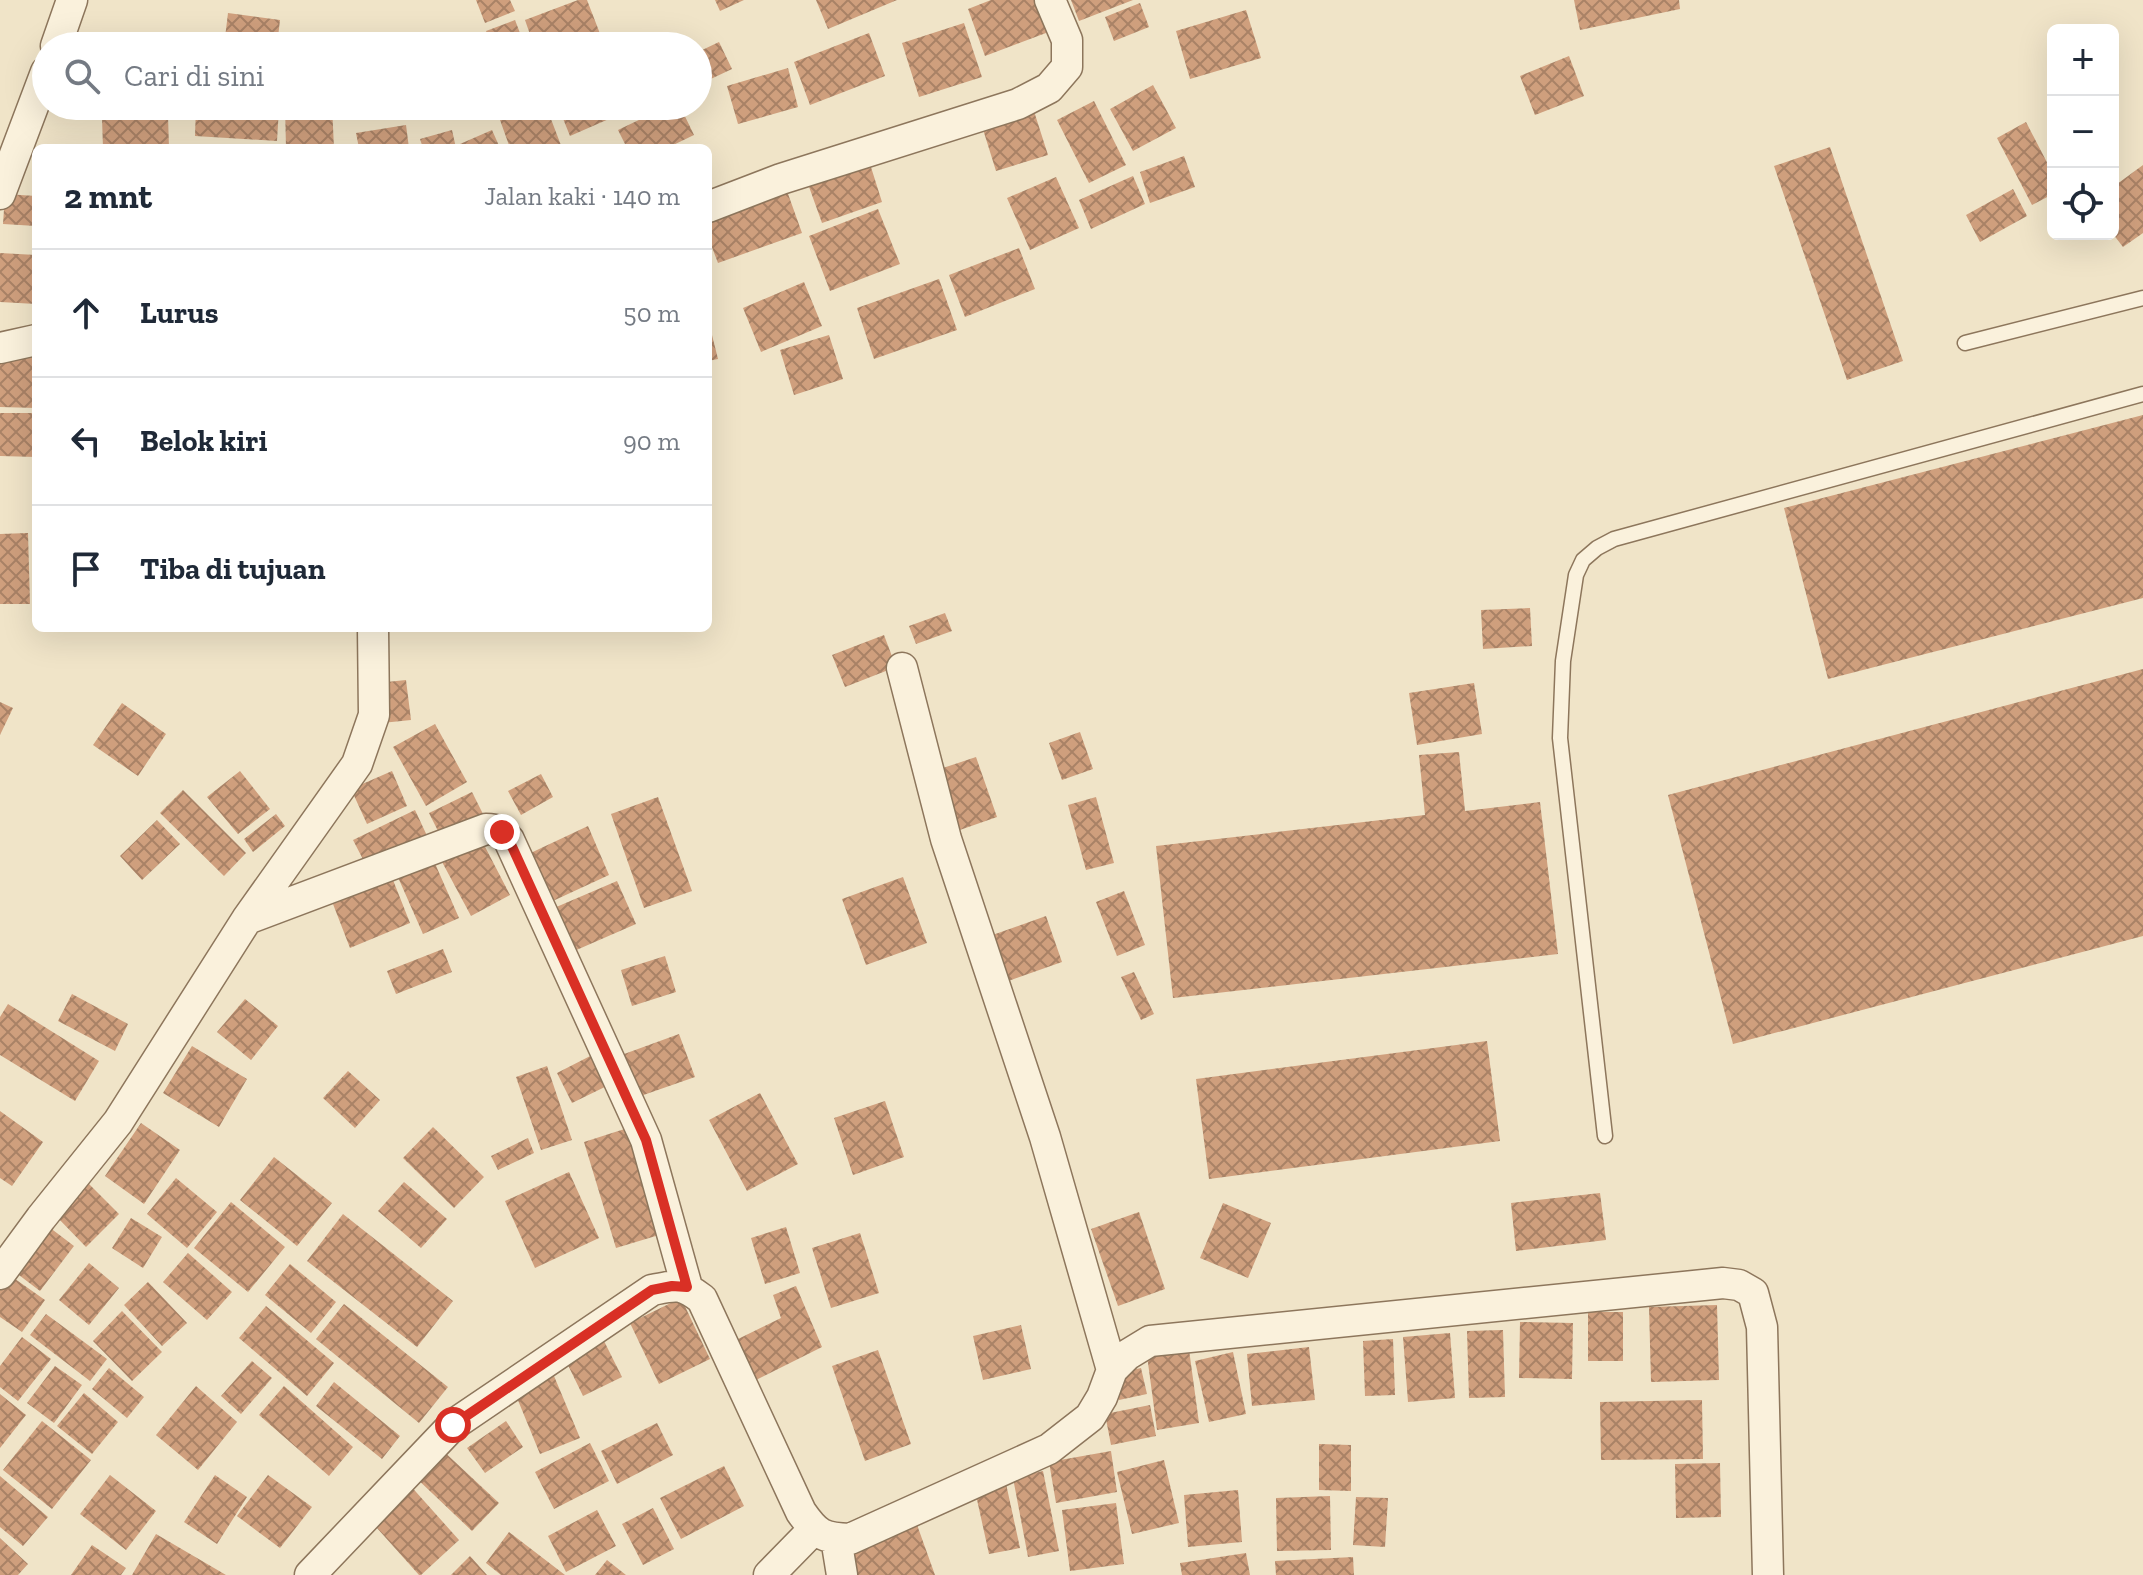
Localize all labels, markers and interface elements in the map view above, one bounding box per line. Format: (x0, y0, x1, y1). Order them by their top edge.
map controls (2047, 24, 2119, 240)
button: + (2047, 24, 2119, 96)
search box (32, 32, 712, 120)
icon: search (60, 54, 104, 98)
text: Cari di sini (124, 58, 265, 94)
button: − (2047, 96, 2119, 168)
button: locate (2047, 168, 2119, 240)
text: 2 mnt (64, 176, 152, 217)
text: Jalan kaki · 140 m (484, 180, 680, 212)
icon: ahead (64, 291, 108, 335)
text: Lurus (140, 295, 219, 331)
text: 50 m (623, 297, 680, 329)
icon: left (64, 419, 108, 463)
text: Belok kiri (140, 423, 267, 459)
text: 90 m (623, 425, 680, 457)
icon: arrive (64, 547, 108, 591)
text: Tiba di tujuan (140, 551, 325, 587)
route end (484, 814, 520, 850)
route start (435, 1407, 471, 1443)

